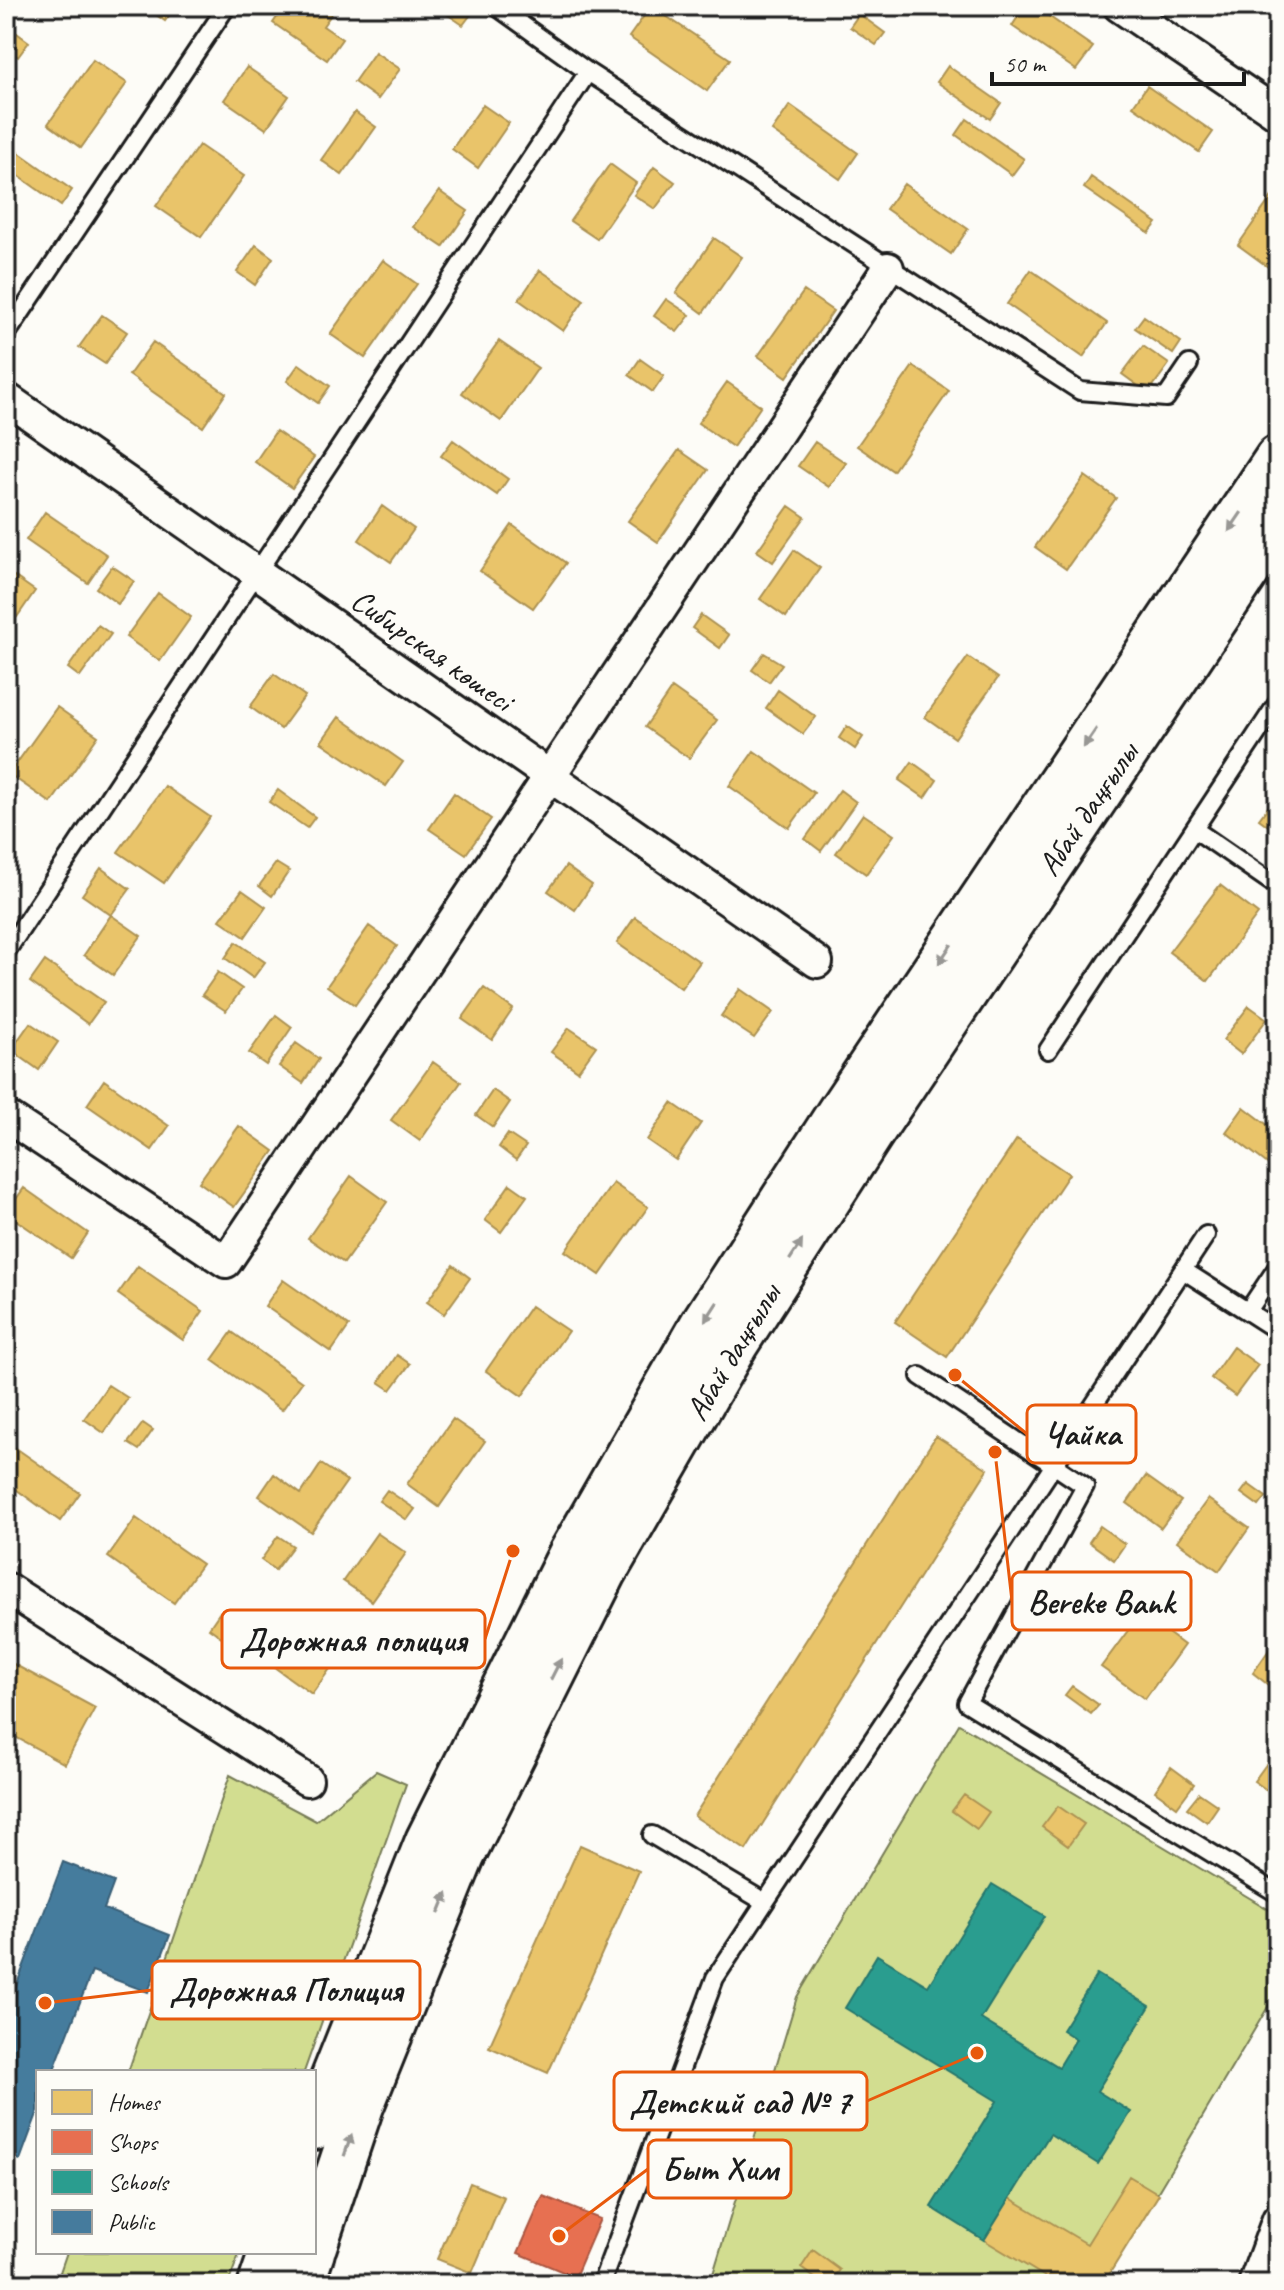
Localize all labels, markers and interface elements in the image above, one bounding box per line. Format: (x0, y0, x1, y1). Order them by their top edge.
scale bar (992, 36, 1244, 86)
text: 50 m (1004, 49, 1047, 79)
one-way arrow (1227, 512, 1242, 533)
street label: Сибирская көшесі (343, 579, 524, 723)
one-way arrow (1083, 728, 1098, 749)
street label: Абай даңғылы (1028, 733, 1149, 884)
one-way arrow (938, 944, 953, 965)
one-way arrow (788, 1239, 803, 1260)
street label: Абай даңғылы (676, 1274, 791, 1428)
one-way arrow (703, 1302, 718, 1323)
callout: Чайка (1027, 1405, 1136, 1463)
text: Чайка (1043, 1412, 1123, 1455)
callout: Bereke Bank (1012, 1572, 1191, 1630)
text: Bereke Bank (1028, 1580, 1177, 1623)
callout: Дорожная полиция (222, 1610, 485, 1668)
text: Дорожная полиция (240, 1618, 468, 1661)
one-way arrow (549, 1658, 562, 1681)
one-way arrow (437, 1891, 450, 1915)
callout: Дорожная Полиция (152, 1961, 420, 2019)
text: Дорожная Полиция (169, 1968, 405, 2011)
legend (36, 2070, 316, 2254)
callout: Детский сад № 7 (614, 2072, 867, 2130)
text: Детский сад № 7 (630, 2080, 854, 2123)
text: Homes (108, 2087, 161, 2117)
text: Shops (108, 2127, 159, 2157)
one-way arrow (342, 2133, 354, 2157)
callout: Быт Хим (648, 2140, 791, 2198)
text: Быт Хим (662, 2147, 781, 2190)
text: Schools (108, 2167, 171, 2197)
text: Public (108, 2207, 156, 2237)

